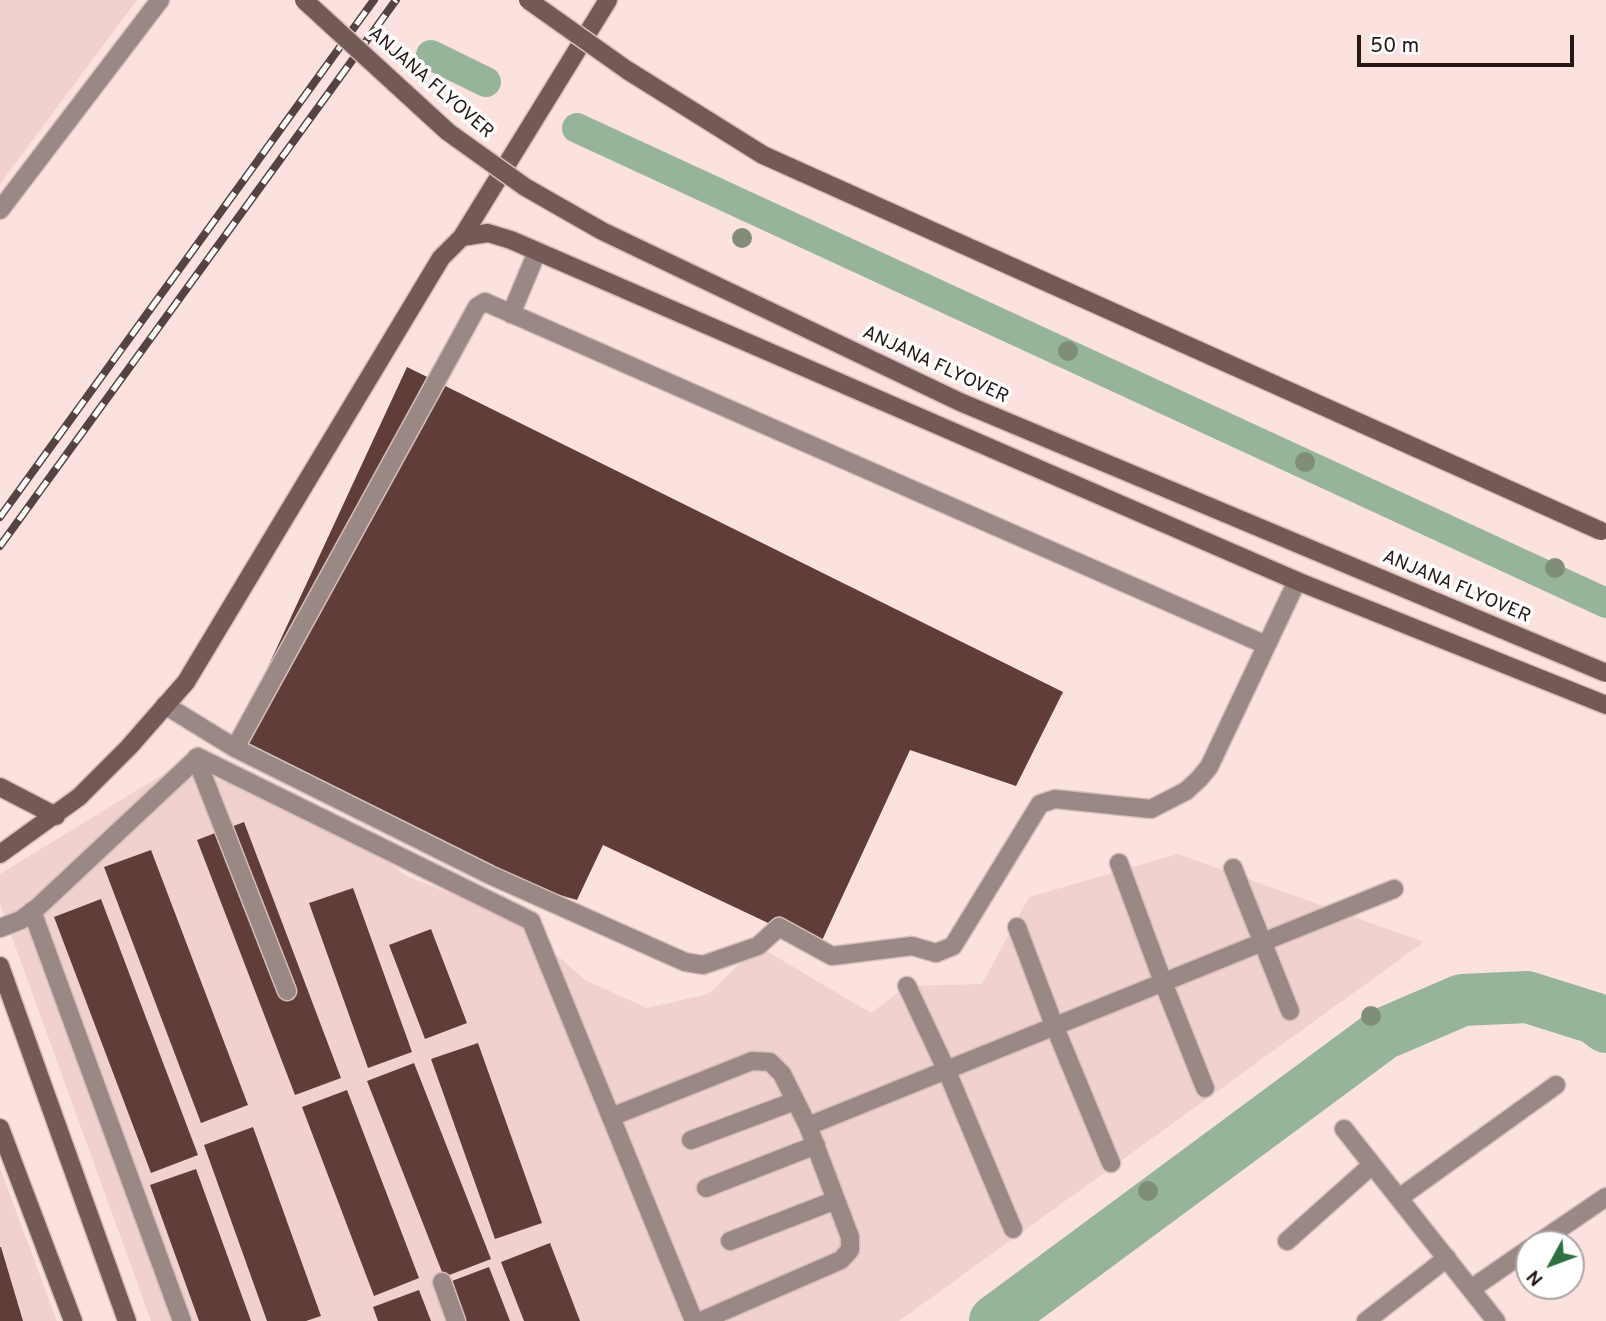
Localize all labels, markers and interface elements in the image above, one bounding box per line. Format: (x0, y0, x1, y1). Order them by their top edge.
scale bar (1361, 21, 1578, 65)
street label: ANJANA FLYOVER (363, 23, 497, 145)
text: 50 m (1370, 33, 1419, 60)
street label: ANJANA FLYOVER (858, 322, 1012, 410)
street label: ANJANA FLYOVER (1379, 547, 1533, 629)
north arrow (1515, 1230, 1585, 1300)
text: N (1522, 1264, 1549, 1290)

